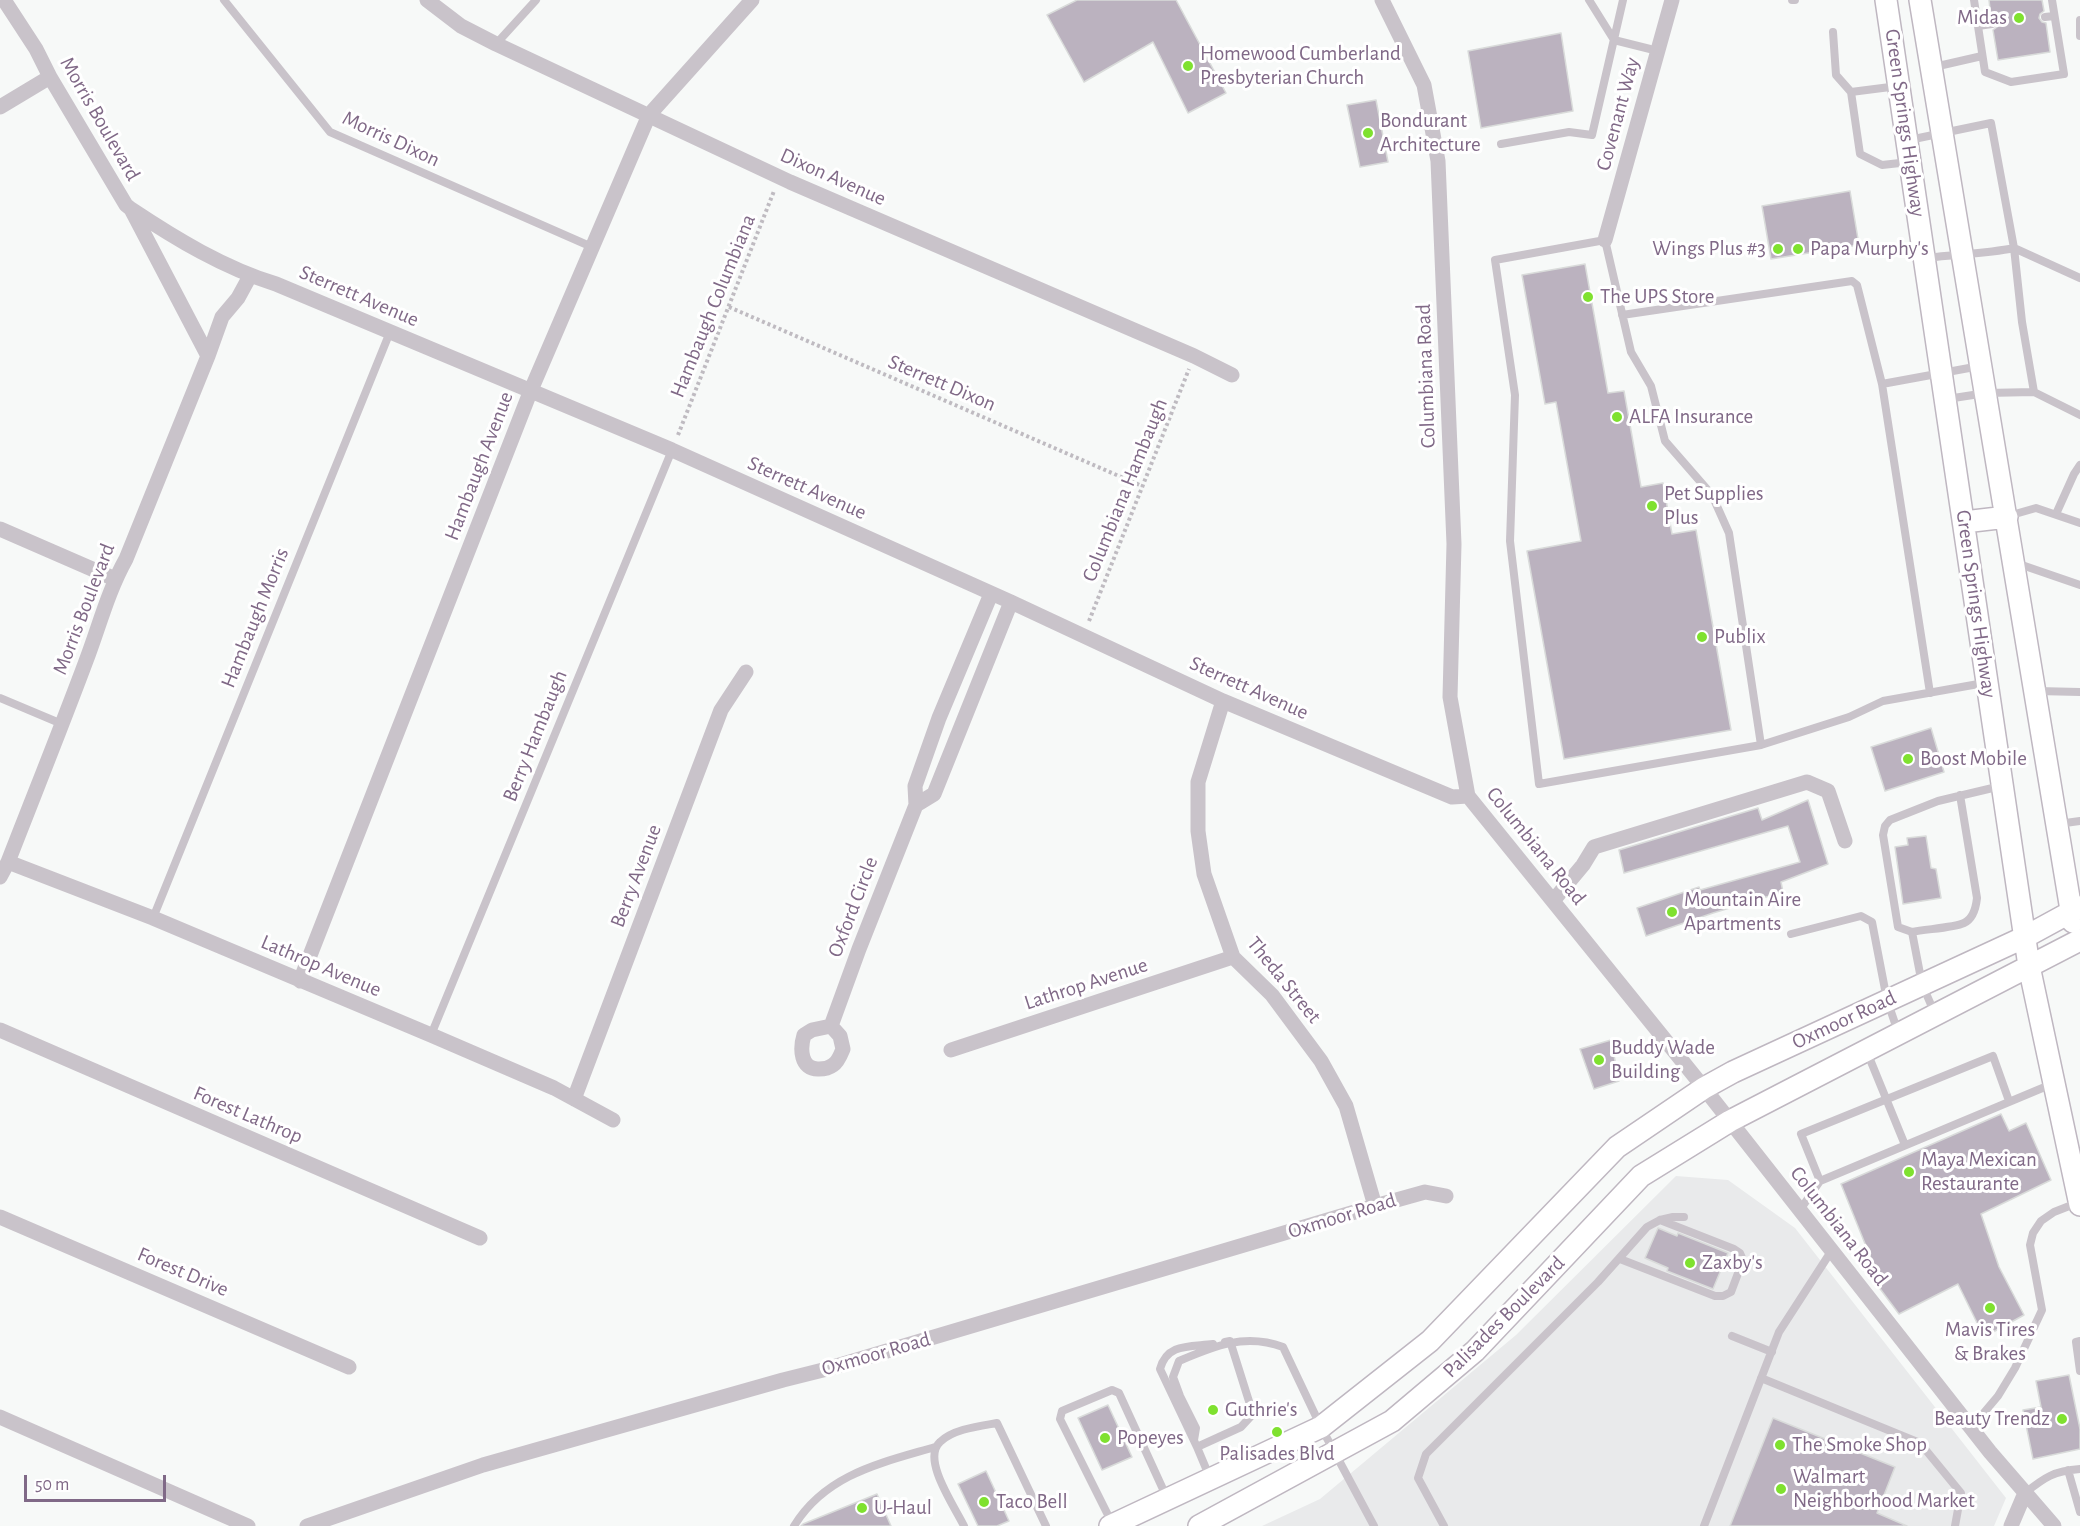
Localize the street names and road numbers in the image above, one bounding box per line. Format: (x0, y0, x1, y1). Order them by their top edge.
street label: Green Springs Highway (1879, 27, 1931, 219)
street label: Morris Boulevard (54, 53, 146, 185)
street label: Covenant Way (1591, 55, 1645, 173)
street label: Morris Dixon (338, 105, 444, 173)
street label: Dixon Avenue (776, 142, 890, 212)
street label: Hambaugh Columbiana (665, 211, 761, 401)
street label: Sterrett Avenue (295, 260, 423, 332)
street label: Columbiana Road (1411, 303, 1441, 449)
street label: Sterrett Dixon (884, 349, 1000, 417)
street label: Hambaugh Avenue (439, 388, 519, 544)
street label: Columbiana Hambaugh (1077, 395, 1173, 585)
street label: Sterrett Avenue (744, 451, 870, 525)
street label: Green Springs Highway (1950, 508, 2002, 700)
street label: Morris Boulevard (47, 540, 121, 678)
street label: Hambaugh Morris (215, 544, 295, 692)
street label: Sterrett Avenue (1186, 651, 1312, 725)
street label: Berry Hambaugh (497, 667, 573, 805)
street label: Columbiana Road (1481, 782, 1591, 910)
street label: Berry Avenue (605, 821, 667, 931)
street label: Oxford Circle (822, 853, 884, 961)
street label: Lathrop Avenue (257, 929, 385, 1003)
street label: Theda Street (1241, 932, 1327, 1028)
street label: Lathrop Avenue (1021, 952, 1151, 1016)
street label: Oxmoor Road (1788, 985, 1900, 1055)
street label: Forest Lathrop (189, 1081, 307, 1149)
street label: Columbiana Road (1785, 1161, 1893, 1291)
street label: Oxmoor Road (1285, 1188, 1399, 1244)
street label: Forest Drive (134, 1242, 232, 1302)
street label: Palisades Boulevard (1438, 1251, 1570, 1383)
street label: Oxmoor Road (819, 1326, 933, 1382)

